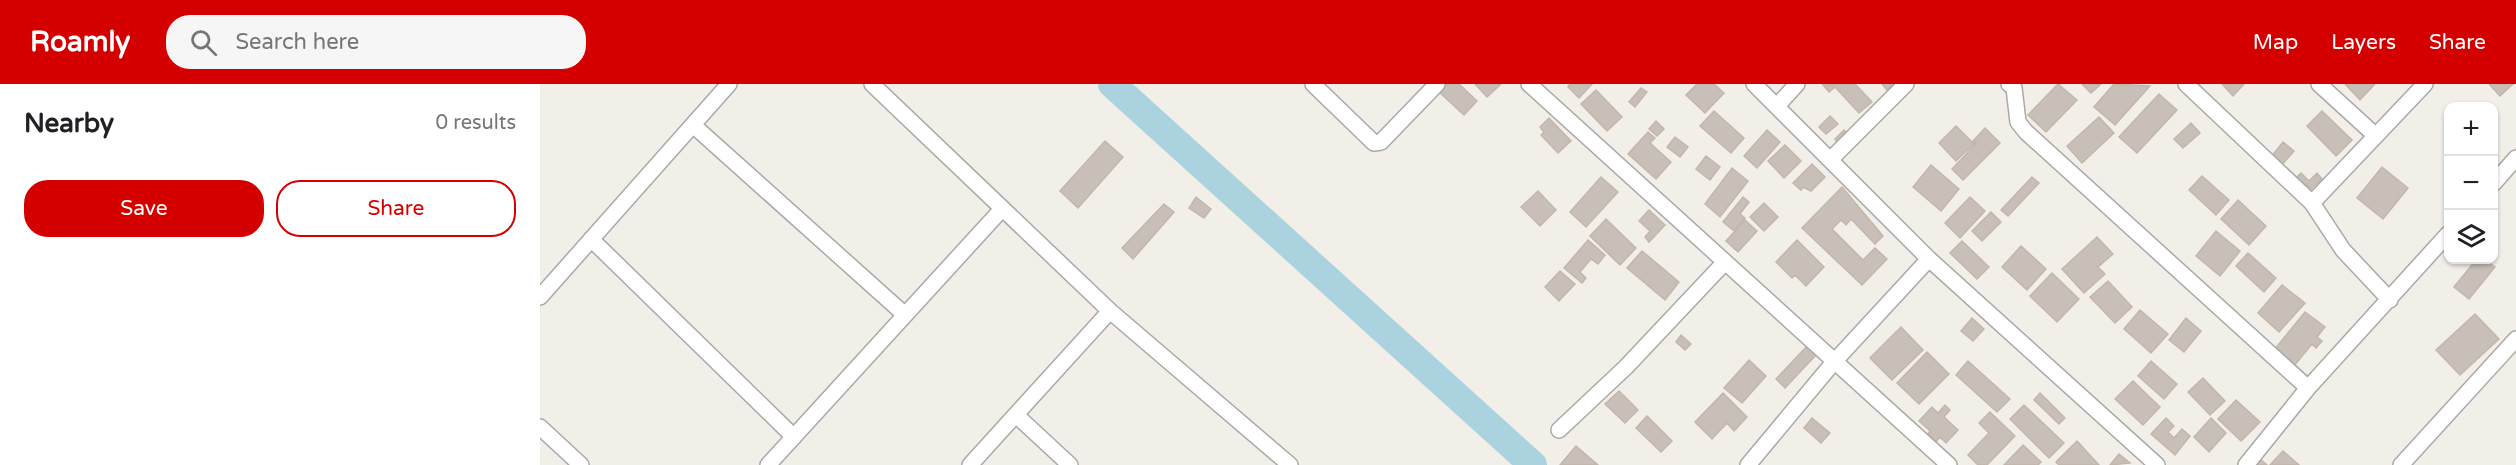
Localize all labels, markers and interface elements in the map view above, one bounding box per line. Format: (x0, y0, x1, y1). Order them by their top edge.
search box (166, 15, 586, 69)
text: Roamly (30, 25, 130, 59)
icon: search (187, 26, 220, 59)
text: Search here (235, 29, 359, 55)
text: Map (2253, 30, 2298, 55)
text: Layers (2331, 30, 2396, 55)
text: Share (2429, 30, 2486, 55)
map controls (2444, 102, 2498, 264)
button: + (2444, 102, 2498, 156)
text: Nearby (24, 108, 114, 139)
text: 0 results (436, 111, 516, 135)
button: − (2444, 156, 2498, 210)
button: Save (24, 180, 264, 237)
button: Share (276, 180, 516, 237)
button: layers (2444, 210, 2498, 264)

